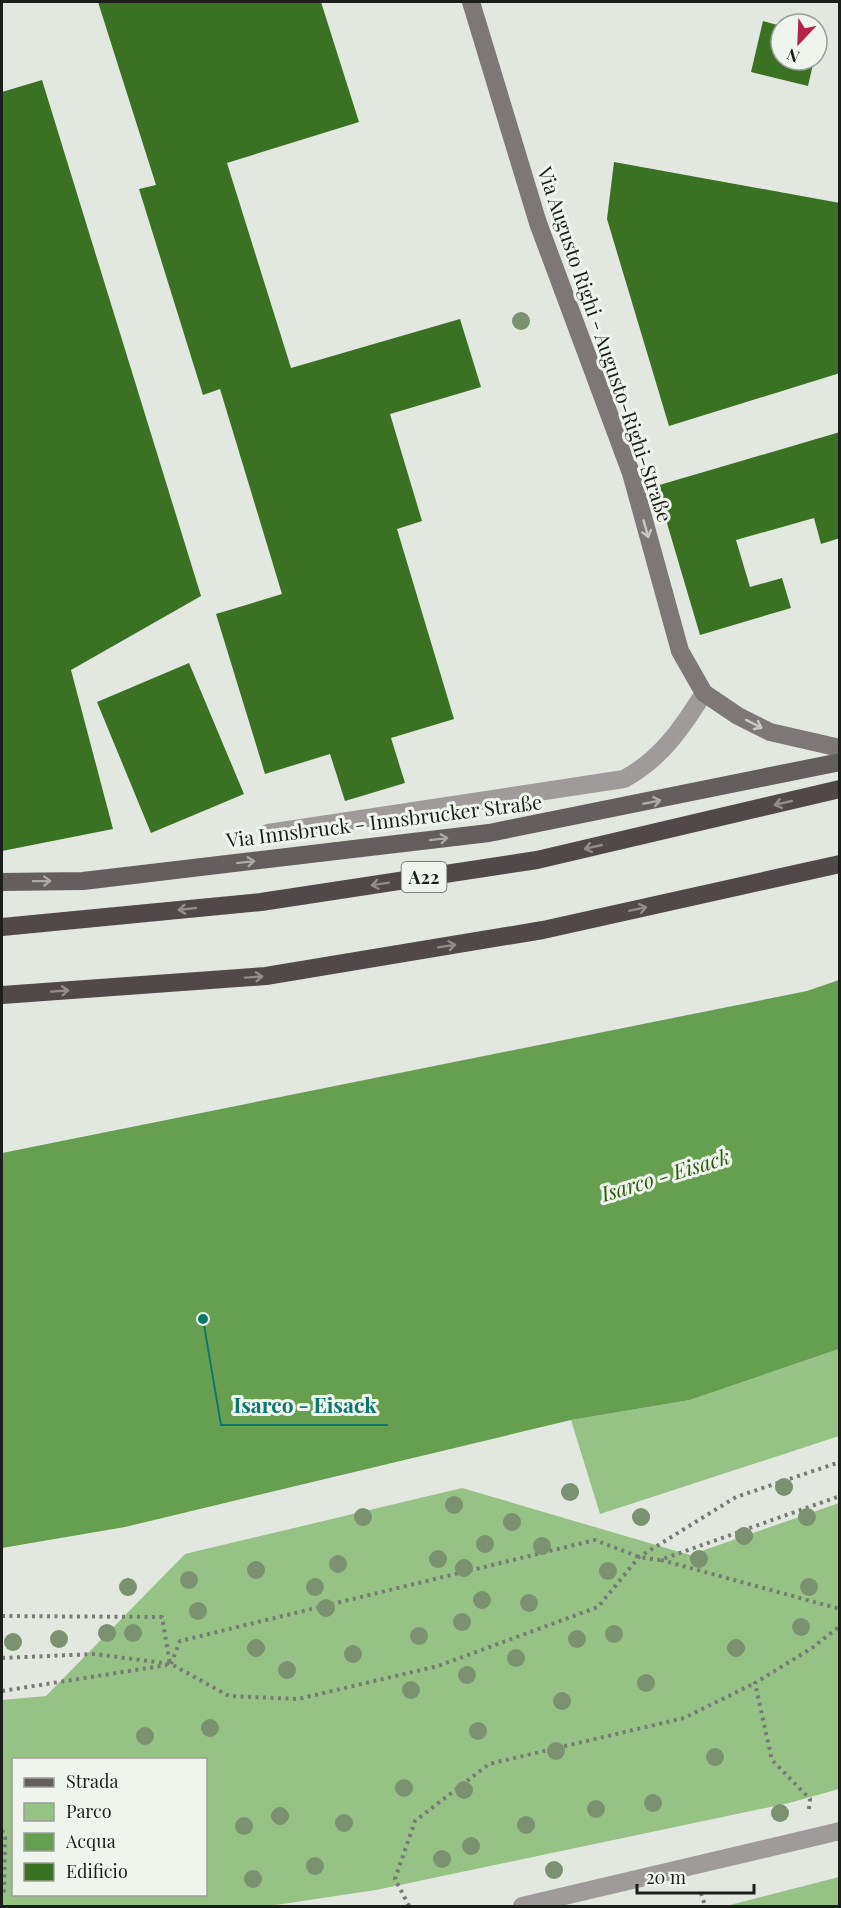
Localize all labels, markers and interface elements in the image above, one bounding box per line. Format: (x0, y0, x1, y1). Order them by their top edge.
north arrow (769, 12, 829, 72)
text: N (783, 44, 802, 68)
street label: Via Augusto Righi - Augusto-Righi-Straße (532, 162, 680, 525)
one-way arrow (641, 519, 653, 538)
one-way arrow (744, 719, 762, 730)
street label: Via Innsbruck - Innsbrucker Straße (224, 787, 543, 853)
one-way arrow (642, 796, 661, 807)
one-way arrow (774, 798, 793, 810)
one-way arrow (429, 833, 449, 844)
one-way arrow (584, 842, 603, 854)
one-way arrow (235, 856, 255, 867)
road number: A22 (402, 862, 446, 892)
one-way arrow (32, 876, 52, 887)
one-way arrow (371, 878, 390, 889)
one-way arrow (628, 903, 647, 914)
one-way arrow (177, 904, 197, 915)
one-way arrow (437, 940, 456, 951)
one-way arrow (244, 971, 264, 982)
one-way arrow (49, 985, 69, 996)
water label: Isarco - Eisack (596, 1141, 733, 1207)
callout: Isarco - Eisack (221, 1386, 388, 1425)
text: Isarco - Eisack (233, 1390, 377, 1418)
legend (12, 1758, 207, 1896)
text: Strada (66, 1769, 119, 1793)
text: Parco (66, 1799, 112, 1823)
text: Acqua (65, 1829, 116, 1853)
scale bar (637, 1857, 754, 1895)
text: Edificio (66, 1859, 128, 1883)
text: 20 m (646, 1865, 686, 1889)

